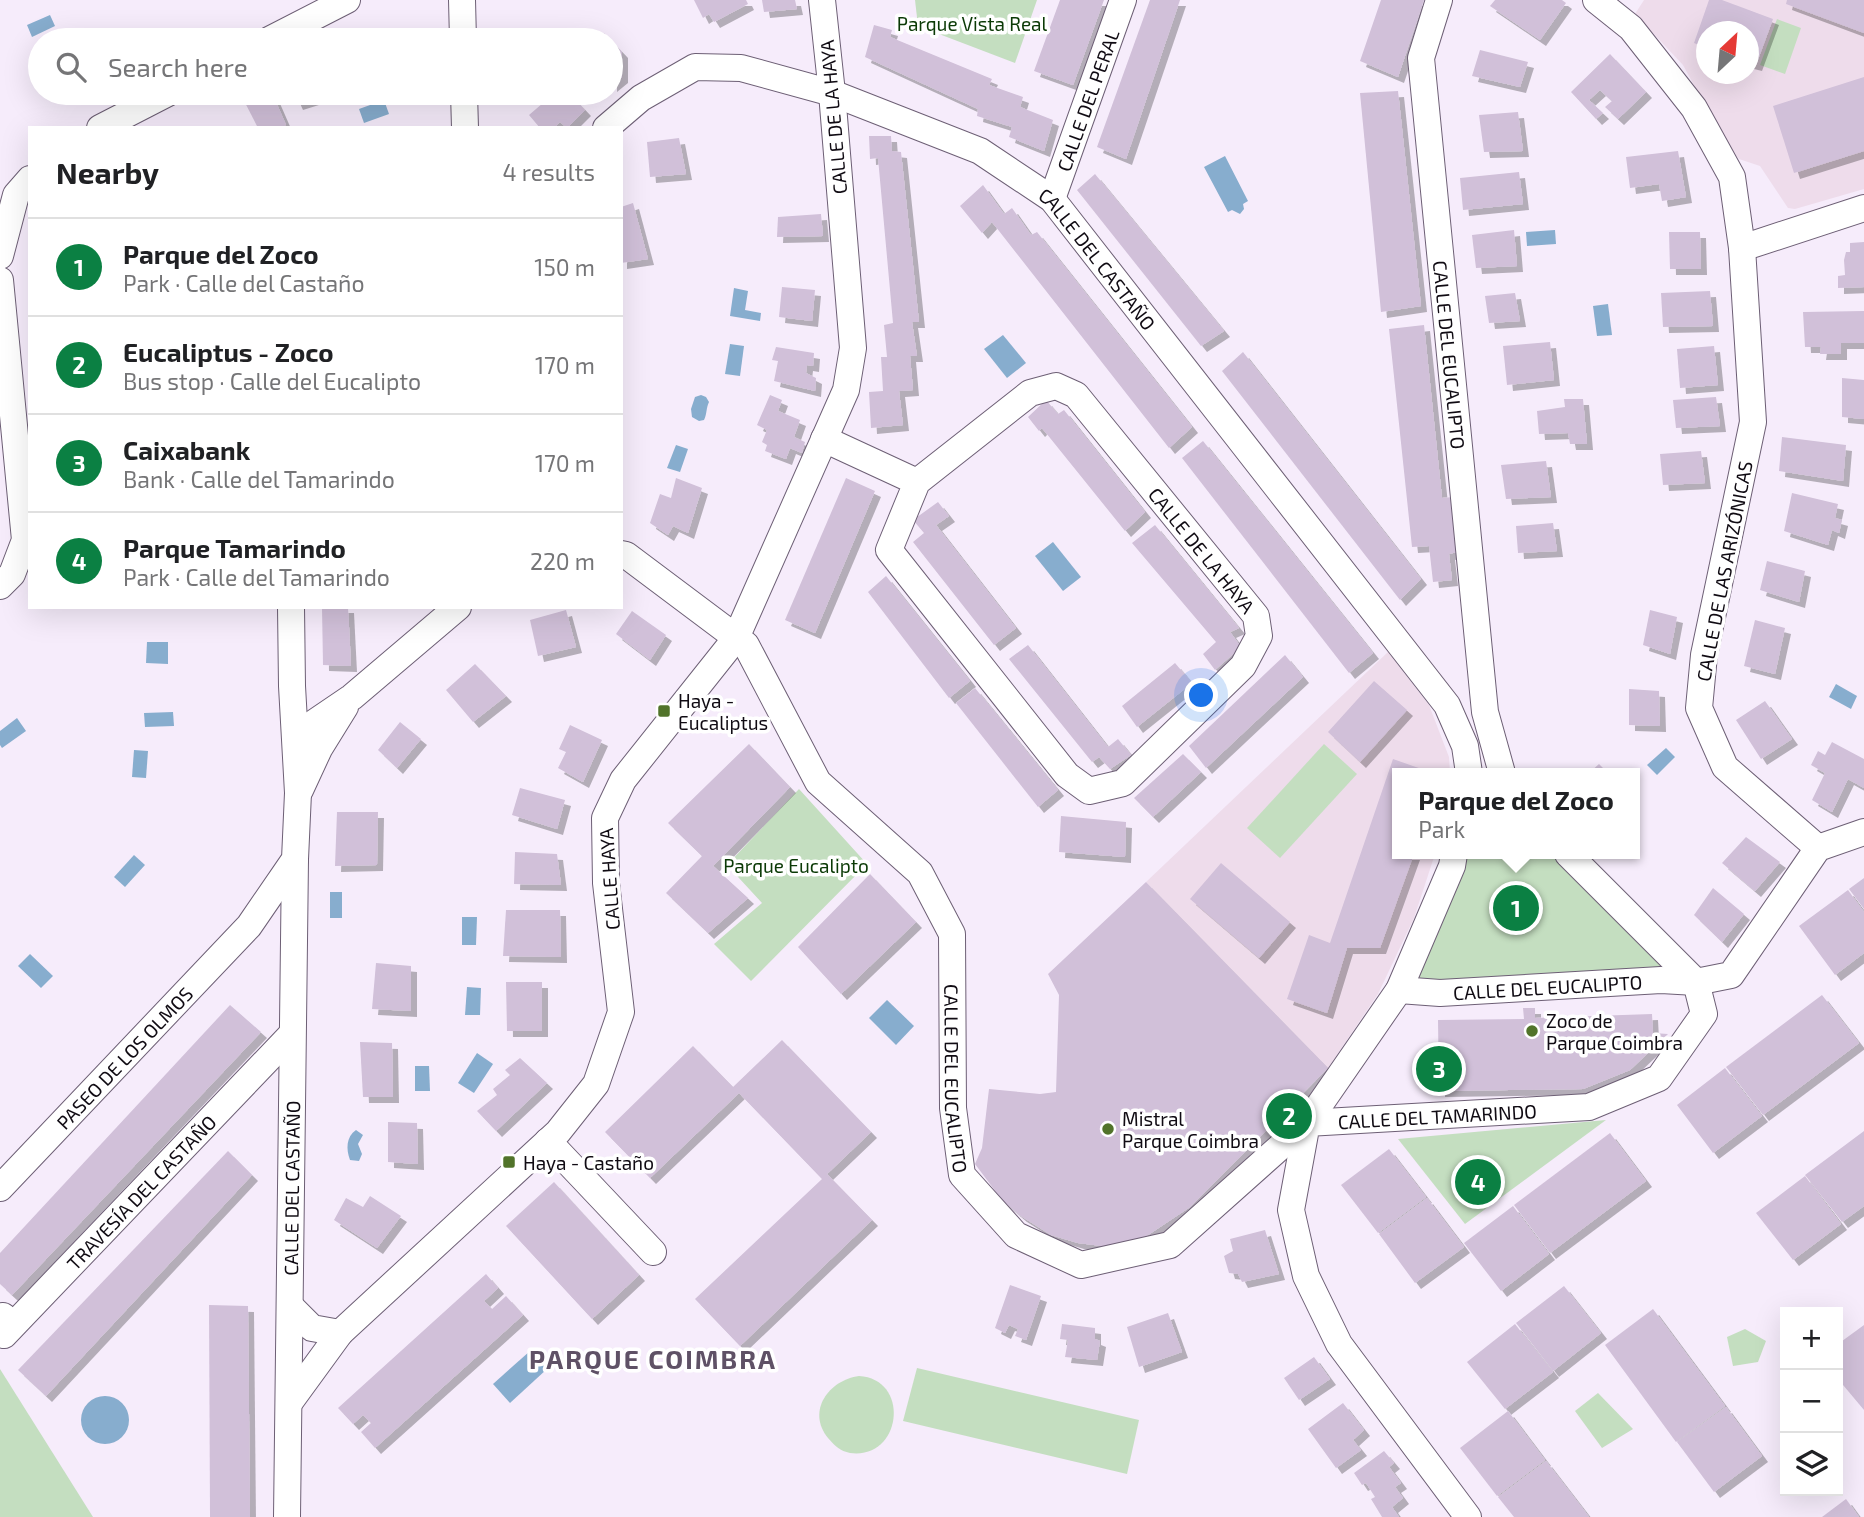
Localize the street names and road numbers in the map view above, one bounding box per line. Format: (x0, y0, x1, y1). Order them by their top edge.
street label: CALLE DEL PERAL (1051, 26, 1123, 174)
street label: CALLE DE LA HAYA (815, 39, 851, 195)
street label: CALLE DEL CASTAÑO (1035, 182, 1161, 334)
street label: CALLE DEL EUCALIPTO (1429, 259, 1471, 450)
street label: CALLE DE LAS ARIZÓNICAS (1691, 459, 1757, 683)
street label: CALLE DE LA HAYA (1144, 483, 1260, 618)
street label: CALLE HAYA (594, 827, 624, 931)
street label: CALLE DEL EUCALIPTO (1452, 970, 1643, 1004)
street label: PASEO DE LOS OLMOS (51, 982, 197, 1133)
street label: CALLE DEL EUCALIPTO (941, 984, 973, 1174)
street label: CALLE DEL TAMARINDO (1337, 1098, 1537, 1133)
street label: CALLE DEL CASTAÑO (278, 1100, 304, 1276)
street label: TRAVESÍA DEL CASTAÑO (62, 1110, 220, 1274)

